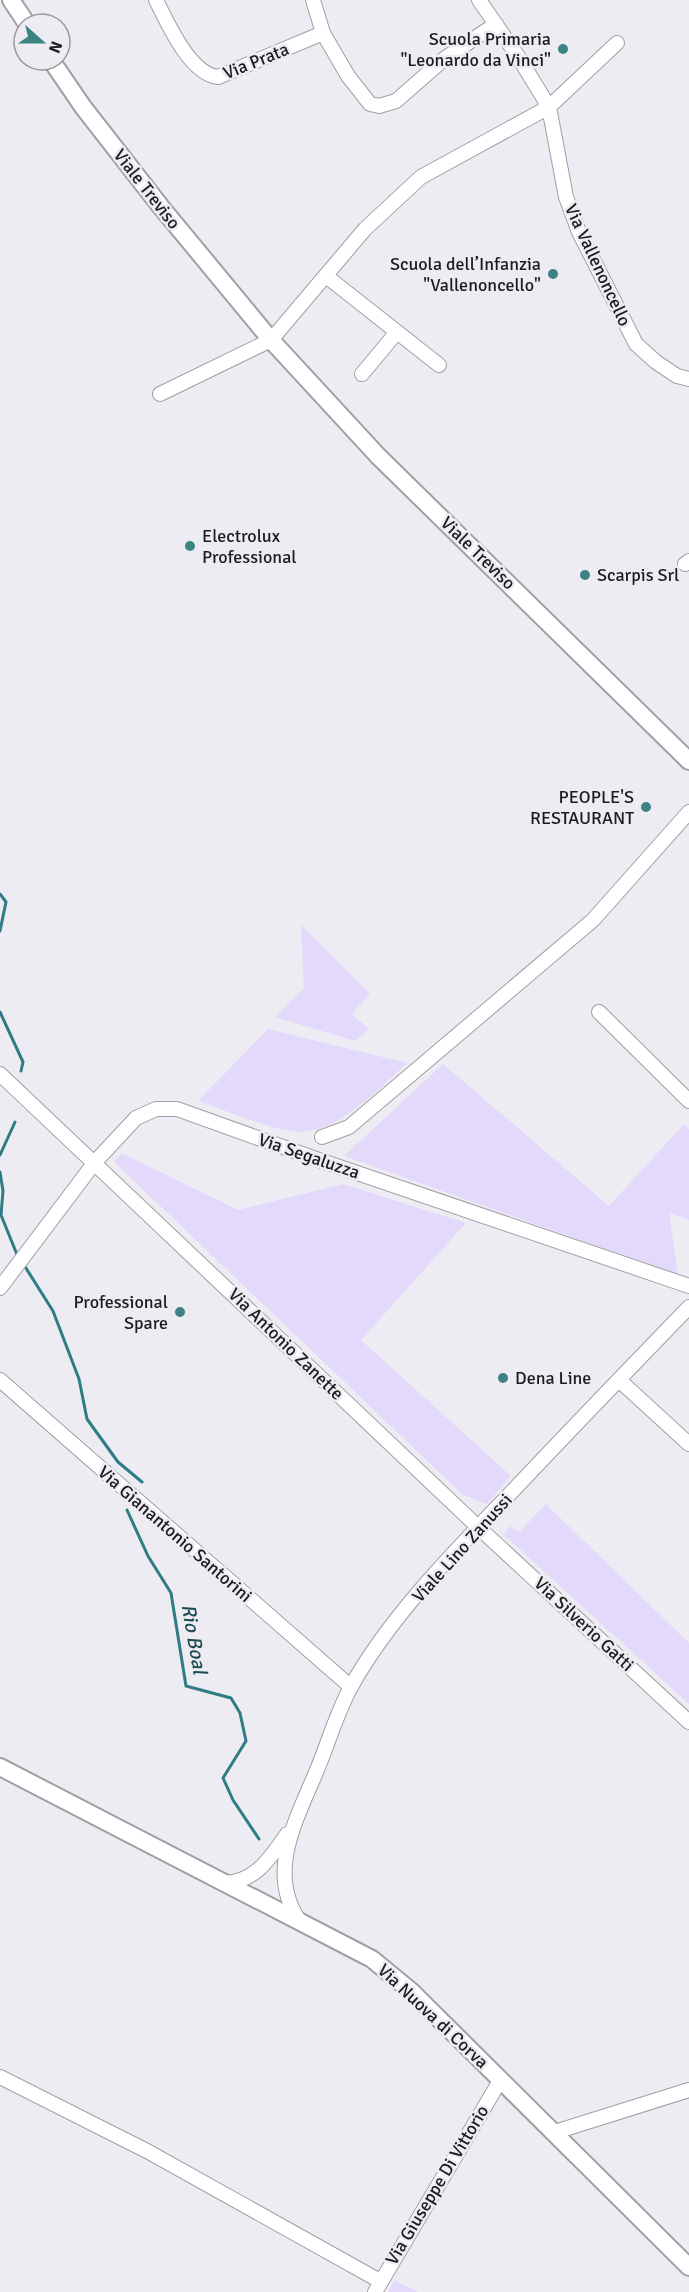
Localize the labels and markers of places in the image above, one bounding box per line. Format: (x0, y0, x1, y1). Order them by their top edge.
place label: Scuola Primaria "Leonardo da Vinci" (400, 28, 551, 71)
marker: Scuola Primaria "Leonardo da Vinci" (556, 42, 570, 56)
place label: Scuola dell’Infanzia "Vallenoncello" (390, 253, 541, 296)
marker: Scuola dell’Infanzia "Vallenoncello" (546, 267, 560, 281)
place label: Electrolux Professional (202, 525, 297, 568)
marker: Electrolux Professional (183, 539, 197, 553)
place label: Scarpis Srl (597, 564, 679, 586)
marker: Scarpis Srl (578, 568, 592, 582)
place label: PEOPLE'S RESTAURANT (530, 786, 634, 829)
marker: PEOPLE'S RESTAURANT (639, 800, 653, 814)
place label: Professional Spare (73, 1291, 168, 1334)
marker: Professional Spare (173, 1305, 187, 1319)
place label: Dena Line (515, 1367, 591, 1389)
marker: Dena Line (496, 1371, 510, 1385)

